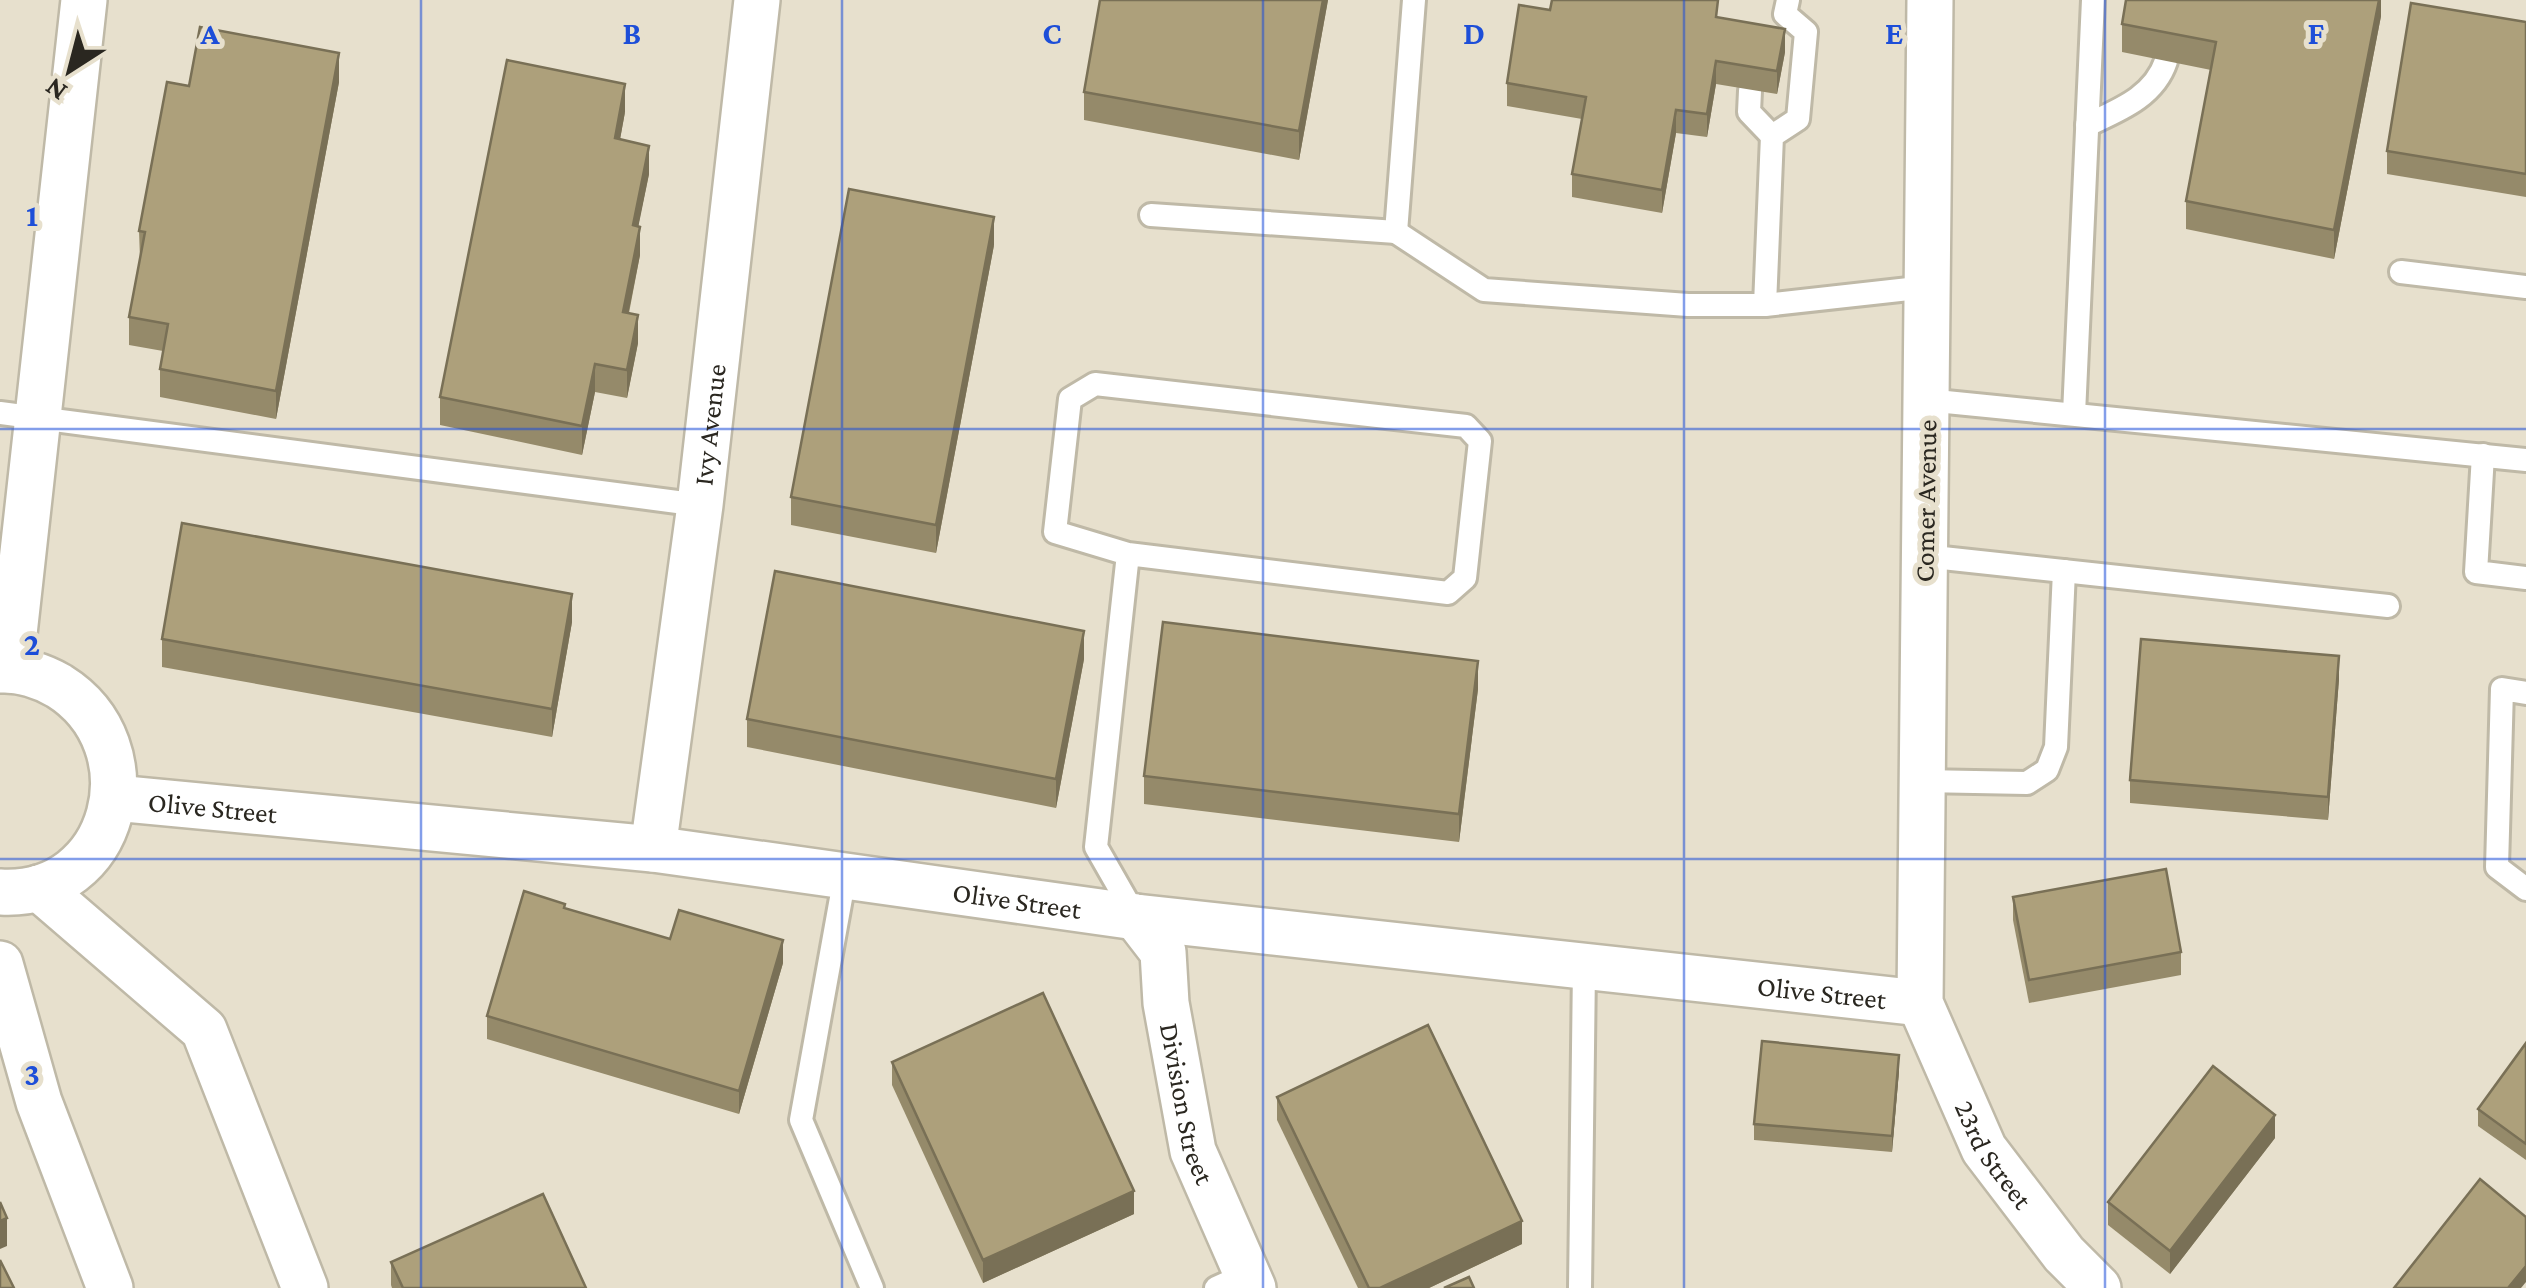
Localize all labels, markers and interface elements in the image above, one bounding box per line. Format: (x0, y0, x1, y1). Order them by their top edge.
text: A (199, 15, 220, 51)
text: B (623, 15, 641, 51)
text: C (1042, 15, 1062, 51)
text: D (1463, 15, 1485, 51)
text: E (1885, 15, 1903, 51)
text: F (2308, 15, 2325, 51)
north arrow (20, 20, 120, 120)
text: N (39, 72, 72, 108)
text: 1 (26, 197, 38, 233)
street label: Ivy Avenue (687, 362, 732, 487)
street label: Comer Avenue (1909, 419, 1942, 583)
text: 2 (24, 626, 40, 662)
street label: Olive Street (147, 786, 279, 829)
street label: Olive Street (951, 876, 1084, 925)
street label: Olive Street (1756, 970, 1888, 1015)
street label: Division Street (1154, 1020, 1221, 1190)
text: 3 (24, 1056, 40, 1092)
street label: 23rd Street (1949, 1096, 2039, 1215)

